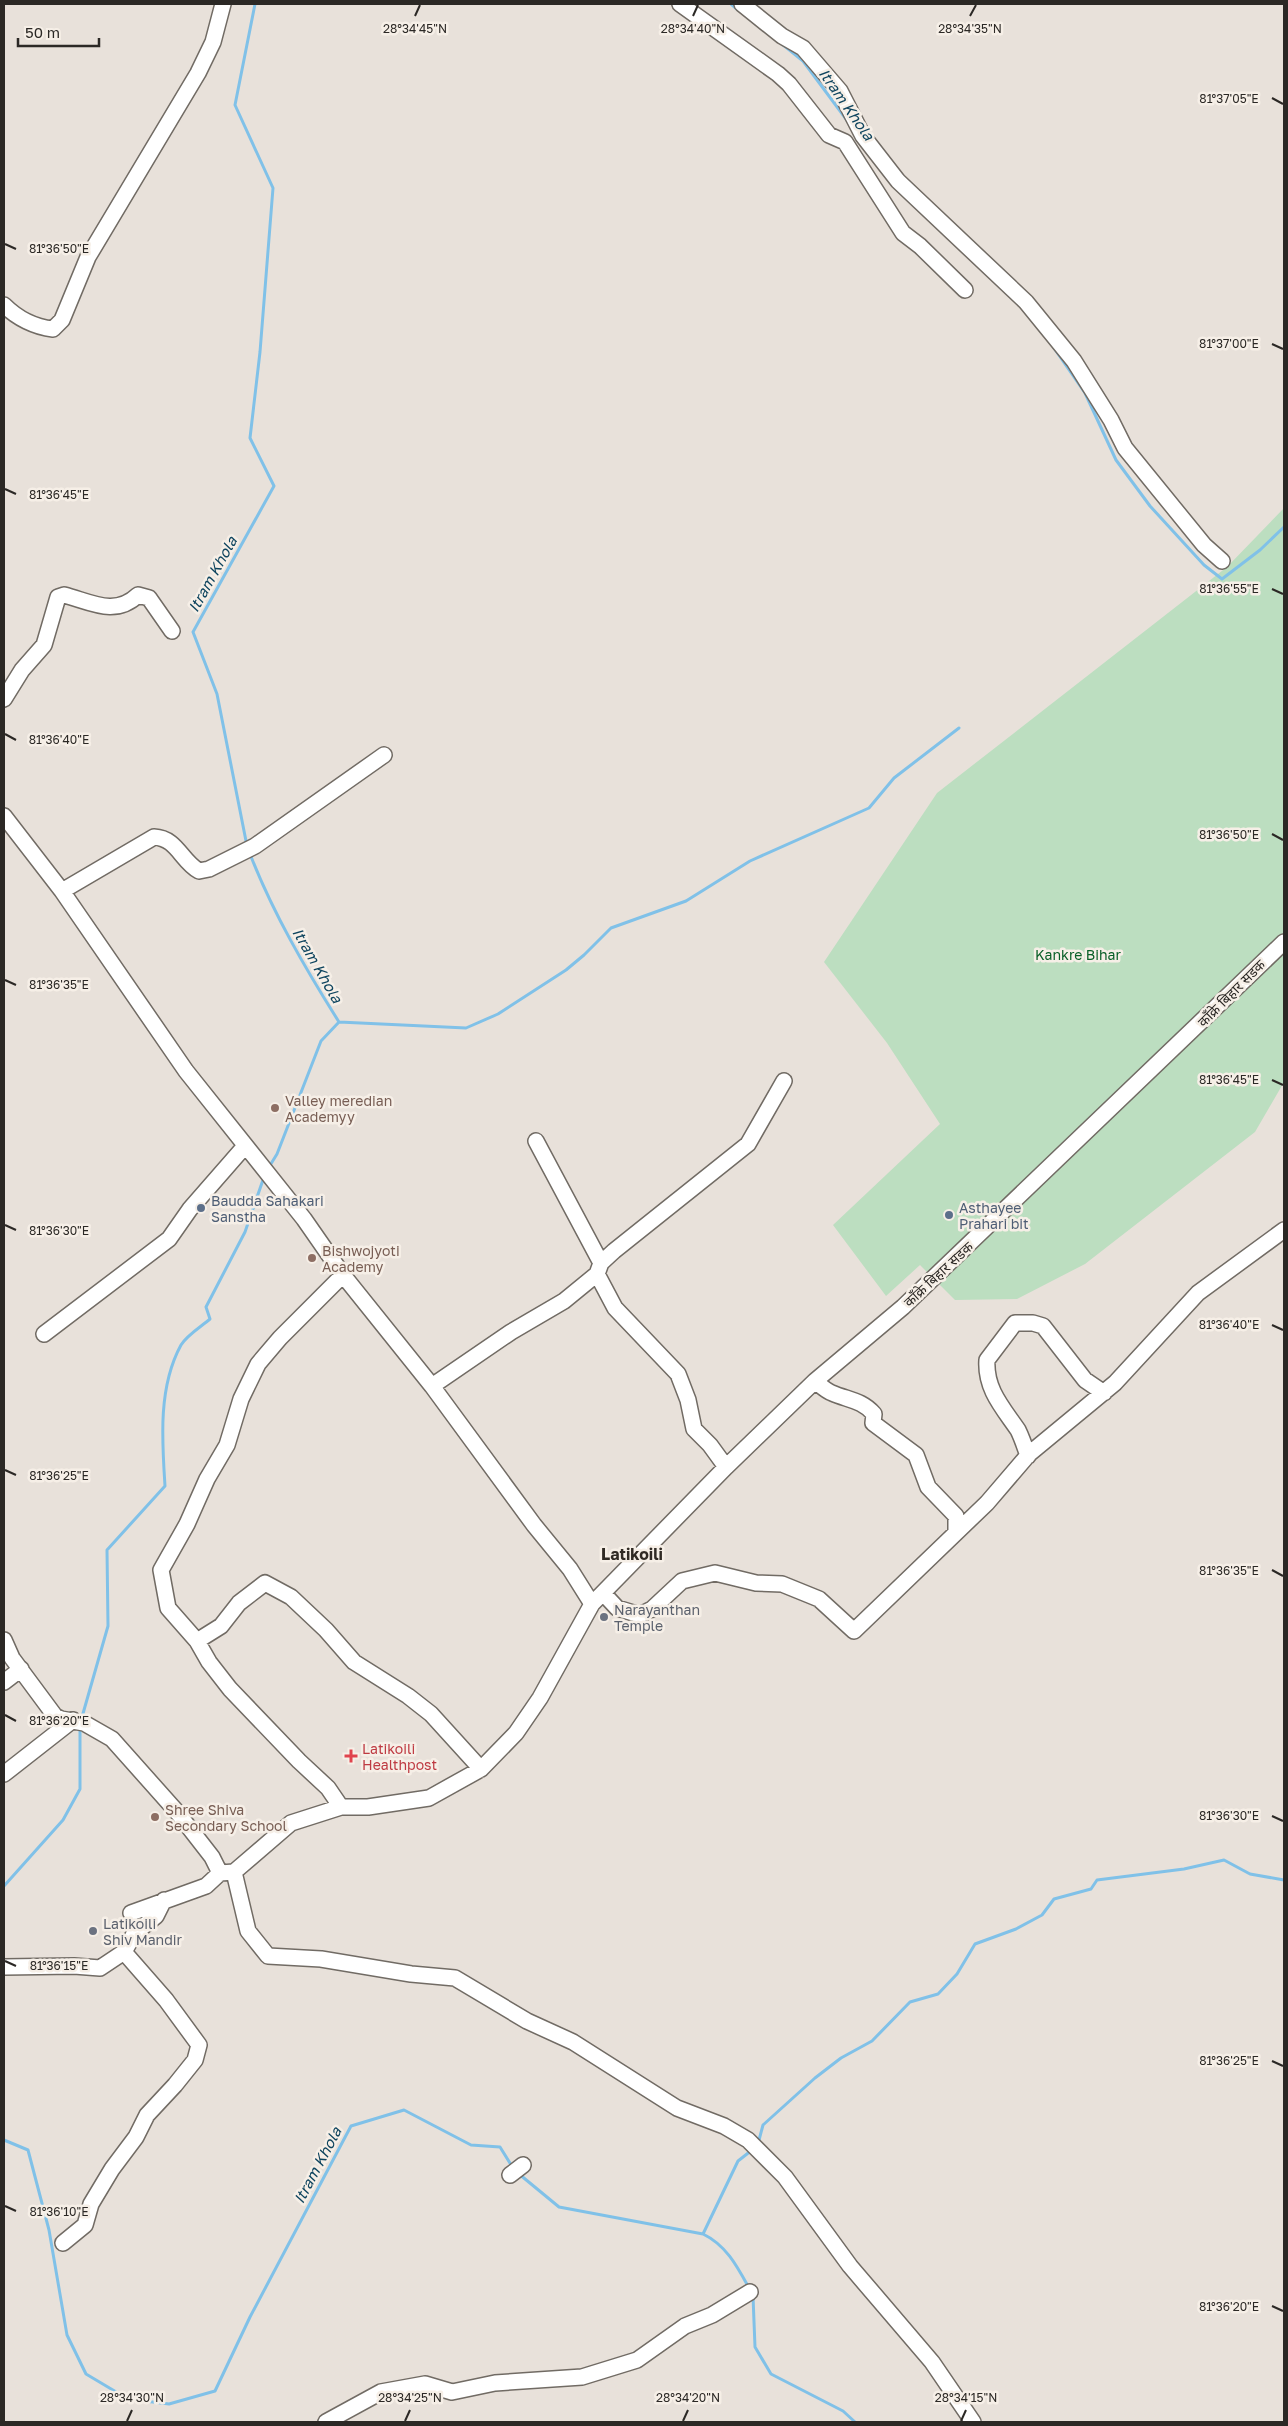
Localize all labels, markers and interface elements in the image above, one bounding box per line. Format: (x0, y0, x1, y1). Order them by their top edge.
scale bar (18, 15, 99, 47)
text: 28°34'45"N (383, 21, 447, 36)
text: 28°34'40"N (661, 21, 725, 36)
text: 28°34'35"N (938, 21, 1002, 36)
text: 50 m (25, 23, 60, 41)
water label: Itram Khola (816, 65, 879, 144)
text: 81°37'05"E (1199, 91, 1259, 106)
text: 81°36'50"E (29, 241, 89, 256)
text: 81°37'00"E (1199, 336, 1259, 351)
text: 81°36'45"E (29, 487, 89, 502)
water label: Itram Khola (184, 533, 240, 615)
text: 81°36'55"E (1199, 581, 1259, 596)
text: 81°36'40"E (29, 732, 89, 747)
text: 81°36'50"E (1199, 827, 1259, 842)
water label: Itram Khola (289, 924, 347, 1006)
park label: Kankre Bihar (1035, 946, 1122, 963)
street label: काँक्रे बिहार सडक (1194, 956, 1268, 1030)
text: 81°36'35"E (29, 977, 89, 992)
text: 81°36'45"E (1199, 1072, 1259, 1087)
place label: Valley meredian Academyy (285, 1092, 392, 1125)
marker: Valley meredian Academyy (269, 1102, 281, 1114)
place label: Baudda Sahakari Sanstha (211, 1192, 324, 1225)
place label: Asthayee Prahari bit (959, 1199, 1029, 1232)
marker: Baudda Sahakari Sanstha (195, 1202, 207, 1214)
marker: Asthayee Prahari bit (943, 1209, 955, 1221)
text: 81°36'30"E (29, 1223, 89, 1238)
street label: काँक्रे बिहार सडक (900, 1238, 976, 1310)
place label: Bishwojyoti Academy (322, 1242, 400, 1275)
marker: Bishwojyoti Academy (306, 1252, 318, 1264)
text: 81°36'40"E (1199, 1317, 1259, 1332)
text: 81°36'25"E (29, 1468, 89, 1483)
district label: Latikoili (601, 1544, 663, 1564)
text: 81°36'35"E (1199, 1563, 1259, 1578)
place label: Narayanthan Temple (614, 1601, 700, 1634)
marker: Narayanthan Temple (598, 1611, 610, 1623)
text: 81°36'20"E (29, 1713, 89, 1728)
place label: Latikoili Healthpost (362, 1740, 437, 1773)
marker: Latikoili Healthpost (344, 1749, 358, 1763)
place label: Shree Shiva Secondary School (165, 1801, 287, 1834)
text: 81°36'30"E (1199, 1808, 1259, 1823)
marker: Shree Shiva Secondary School (149, 1811, 161, 1823)
place label: Latikoili Shiv Mandir (103, 1915, 183, 1948)
marker: Latikoili Shiv Mandir (87, 1925, 99, 1937)
text: 81°36'15"E (30, 1958, 88, 1973)
text: 81°36'25"E (1199, 2053, 1259, 2068)
water label: Itram Khola (289, 2123, 345, 2206)
text: 81°36'10"E (29, 2204, 89, 2219)
text: 81°36'20"E (1199, 2299, 1259, 2314)
text: 28°34'30"N (100, 2390, 164, 2405)
text: 28°34'25"N (378, 2390, 442, 2405)
text: 28°34'20"N (656, 2390, 720, 2405)
text: 28°34'15"N (935, 2390, 997, 2405)

